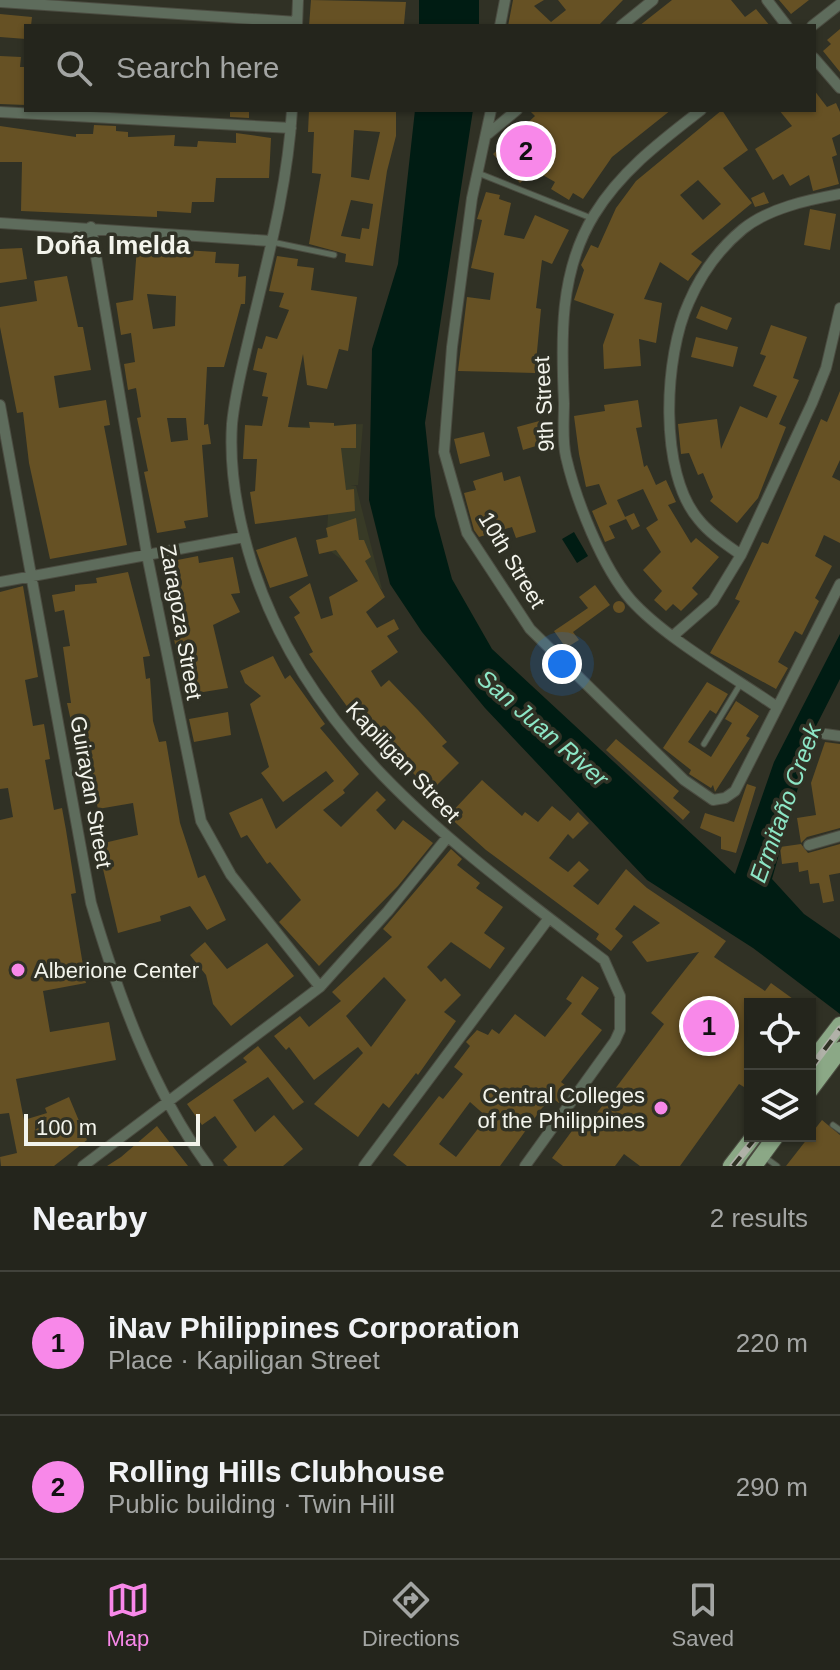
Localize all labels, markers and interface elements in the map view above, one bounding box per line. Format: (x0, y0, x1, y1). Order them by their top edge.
search box (24, 24, 816, 112)
icon: search (52, 46, 96, 90)
text: Search here (116, 51, 279, 84)
pin: 2 (500, 121, 552, 181)
district label: Doña Imelda (36, 230, 191, 260)
street label: 9th Street (529, 356, 559, 452)
street label: 10th Street (474, 507, 550, 613)
street label: Zaragoza Street (155, 542, 207, 702)
your location (542, 644, 582, 684)
water label: San Juan River (472, 664, 615, 793)
street label: Kapiligan Street (341, 697, 465, 827)
street label: Guirayan Street (65, 714, 117, 870)
water label: Ermitaño Creek (744, 718, 827, 886)
place label: Alberione Center (34, 958, 199, 983)
marker: Alberione Center (9, 961, 27, 979)
pin: 1 (683, 996, 735, 1056)
map controls (744, 998, 816, 1142)
button: locate (744, 998, 816, 1070)
button: layers (744, 1070, 816, 1142)
place label: Central Colleges of the Philippines (477, 1083, 645, 1133)
marker: Central Colleges of the Philippines (652, 1099, 670, 1117)
scale bar (24, 1110, 200, 1146)
text: 100 m (36, 1115, 97, 1140)
text: Nearby (32, 1199, 147, 1237)
text: 2 results (710, 1203, 808, 1233)
text: iNav Philippines Corporation (108, 1311, 520, 1344)
text: 1 (51, 1328, 65, 1358)
text: 220 m (736, 1328, 808, 1358)
text: Place · Kapiligan Street (108, 1345, 380, 1375)
text: Rolling Hills Clubhouse (108, 1455, 445, 1488)
text: 2 (51, 1472, 65, 1502)
text: 290 m (736, 1472, 808, 1502)
text: Public building · Twin Hill (108, 1489, 395, 1519)
tab: Map (106, 1578, 150, 1652)
tab: Directions (362, 1578, 460, 1652)
tab: Saved (672, 1578, 734, 1652)

